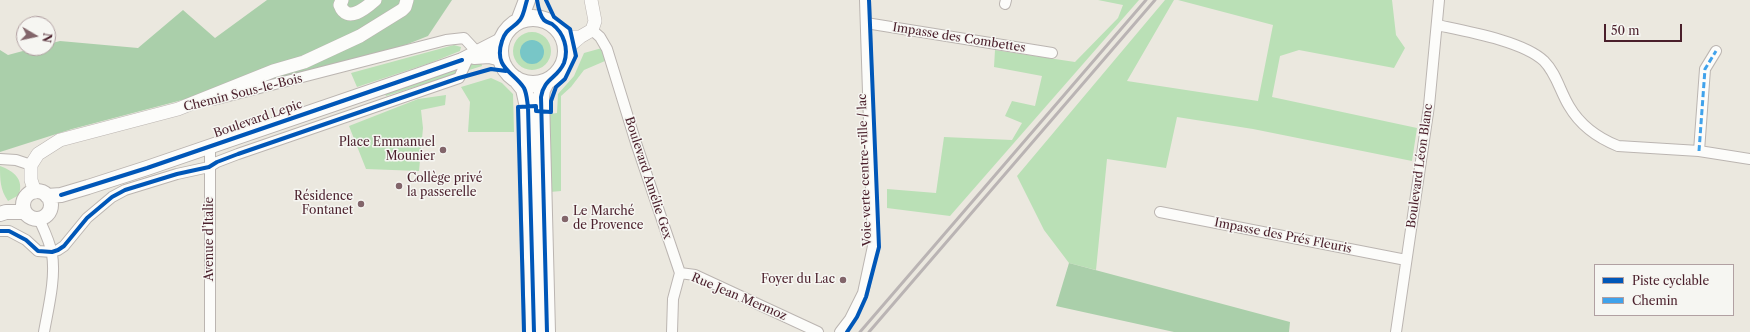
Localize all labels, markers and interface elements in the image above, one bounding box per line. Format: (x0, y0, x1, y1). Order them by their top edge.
north arrow (16, 16, 56, 56)
scale bar (1606, 16, 1684, 42)
street label: Impasse des Combettes (891, 20, 1027, 56)
text: 50 m (1611, 23, 1640, 38)
text: N (39, 32, 55, 44)
street label: Chemin Sous-le-Bois (182, 71, 304, 115)
street label: Voie verte centre-ville / lac (855, 93, 875, 247)
street label: Boulevard Lepic (212, 97, 304, 141)
street label: Boulevard Léon Blanc (1404, 103, 1436, 229)
street label: Boulevard Amélie Gex (621, 115, 675, 241)
place label: Place Emmanuel Mounier (339, 136, 435, 164)
marker: Place Emmanuel Mounier (438, 145, 448, 155)
place label: Collège privé la passerelle (407, 172, 483, 200)
marker: Collège privé la passerelle (394, 181, 404, 191)
place label: Résidence Fontanet (294, 190, 353, 218)
street label: Avenue d'Italie (203, 197, 217, 281)
marker: Résidence Fontanet (356, 199, 366, 209)
place label: Le Marché de Provence (573, 205, 643, 233)
marker: Le Marché de Provence (560, 214, 570, 224)
street label: Impasse des Prés Fleuris (1213, 216, 1353, 256)
legend (1594, 264, 1734, 316)
street label: Rue Jean Mermoz (689, 270, 789, 324)
place label: Foyer du Lac (761, 273, 835, 287)
text: Piste cyclable (1632, 273, 1709, 288)
marker: Foyer du Lac (838, 275, 848, 285)
text: Chemin (1632, 293, 1678, 308)

